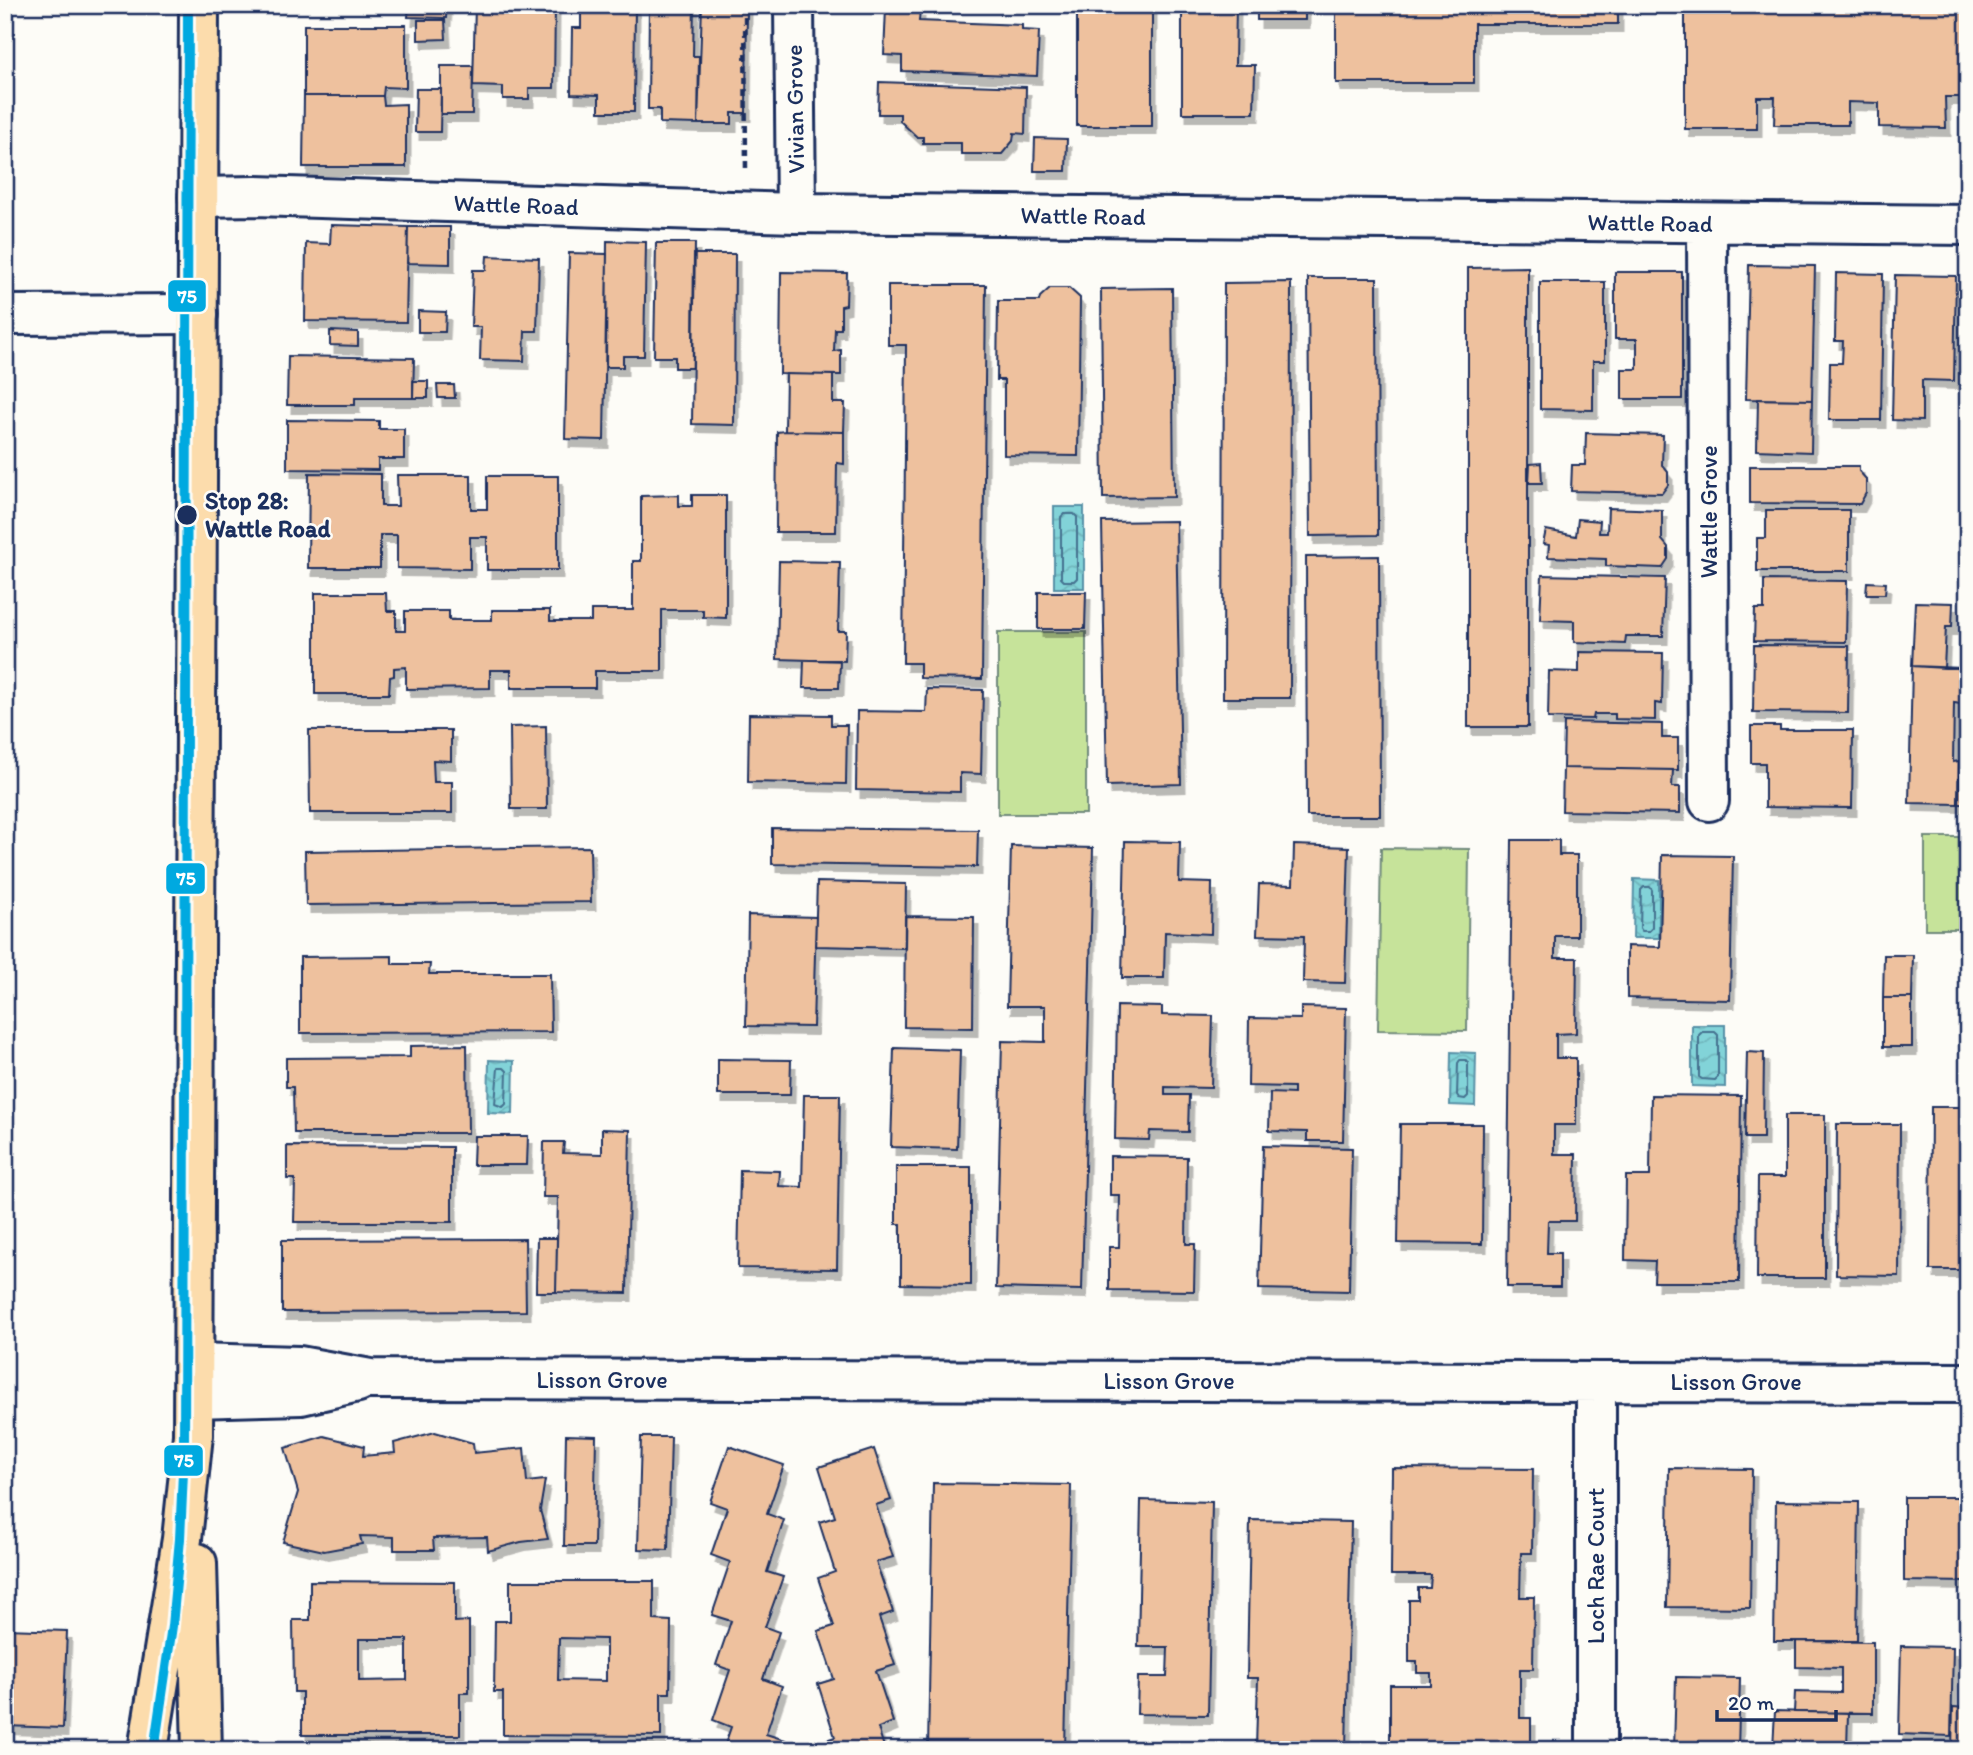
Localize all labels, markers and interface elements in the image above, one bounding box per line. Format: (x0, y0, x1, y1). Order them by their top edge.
street label: Vivian Grove (779, 44, 810, 174)
street label: Wattle Road (453, 188, 579, 221)
street label: Wattle Road (1020, 200, 1146, 231)
street label: Wattle Road (1587, 207, 1713, 238)
line badge: 75 (167, 279, 207, 313)
text: 75 (176, 285, 197, 308)
street label: Wattle Grove (1694, 445, 1723, 579)
place label: Stop 28: Wattle Road (205, 486, 330, 543)
marker: Stop 28: Wattle Road (175, 503, 199, 527)
line badge: 75 (165, 862, 206, 895)
text: 75 (175, 867, 196, 890)
street label: Lisson Grove (536, 1365, 668, 1394)
street label: Lisson Grove (1103, 1366, 1235, 1395)
street label: Lisson Grove (1670, 1367, 1802, 1396)
line badge: 75 (163, 1444, 204, 1477)
text: 75 (173, 1449, 194, 1472)
street label: Loch Rae Court (1581, 1488, 1610, 1644)
scale bar (1717, 1678, 1836, 1722)
text: 20 m (1728, 1690, 1775, 1715)

